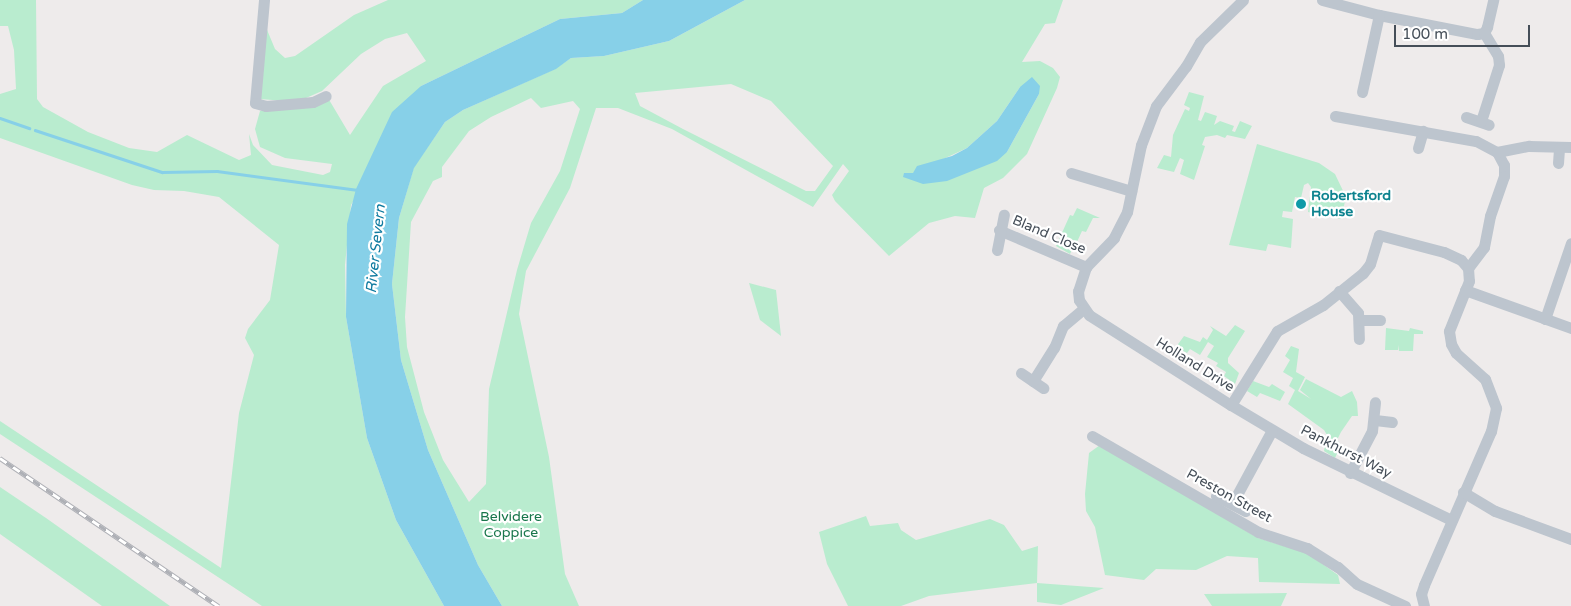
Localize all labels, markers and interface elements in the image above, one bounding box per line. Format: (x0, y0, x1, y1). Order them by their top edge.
scale bar (1396, 15, 1532, 47)
text: 100 m (1402, 25, 1448, 43)
place label: Robertsford House (1311, 188, 1391, 220)
marker: Robertsford House (1295, 198, 1307, 210)
water label: River Severn (362, 204, 390, 294)
street label: Bland Close (1010, 212, 1088, 258)
street label: Holland Drive (1153, 334, 1237, 396)
street label: Pankhurst Way (1298, 422, 1394, 482)
street label: Preston Street (1183, 466, 1275, 526)
park label: Belvidere Coppice (480, 509, 542, 542)

